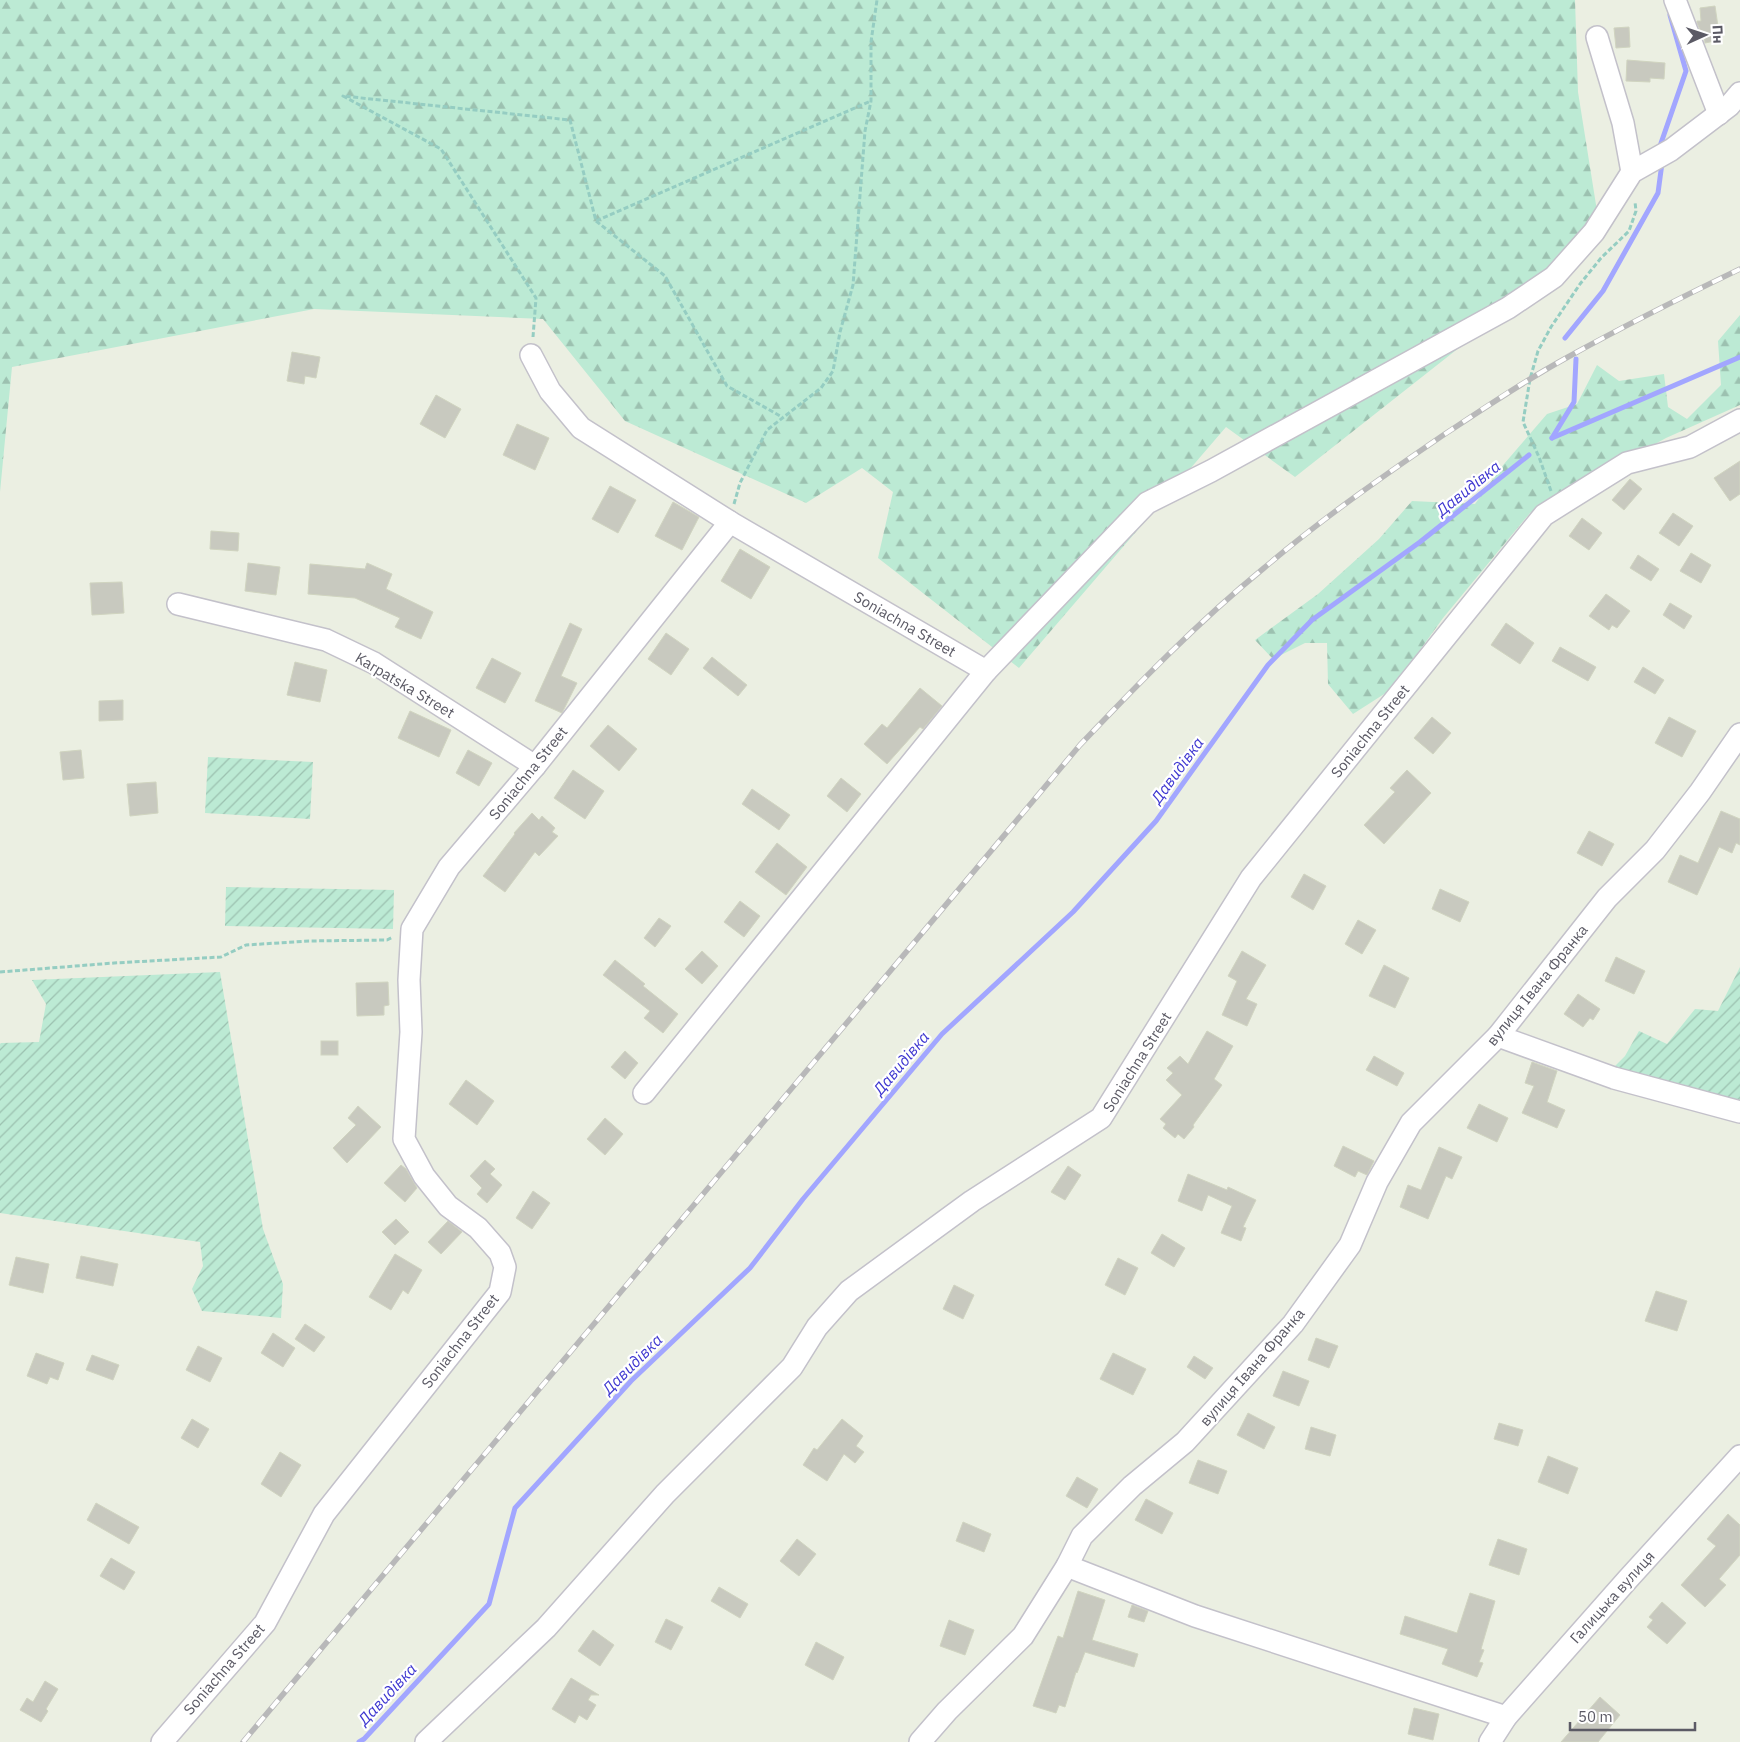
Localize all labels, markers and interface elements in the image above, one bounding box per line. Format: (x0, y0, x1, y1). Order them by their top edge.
north arrow (1680, 10, 1730, 60)
text: Пн (1709, 25, 1727, 44)
water label: Давидівка (1430, 456, 1504, 521)
street label: Soniachna Street (851, 587, 959, 661)
street label: Karpatska Street (352, 648, 458, 722)
street label: Soniachna Street (1327, 680, 1413, 782)
street label: Soniachna Street (485, 722, 571, 824)
water label: Давидівка (1145, 733, 1208, 809)
street label: вулиця Івана Франка (1482, 921, 1592, 1049)
street label: Soniachna Street (1099, 1008, 1175, 1116)
water label: Давидівка (867, 1027, 933, 1100)
street label: Soniachna Street (417, 1290, 503, 1392)
street label: вулиця Івана Франка (1196, 1304, 1308, 1430)
water label: Давидівка (596, 1330, 666, 1400)
street label: Галицька вулиця (1565, 1547, 1659, 1647)
street label: Soniachna Street (179, 1619, 269, 1719)
water label: Давидівка (352, 1659, 421, 1730)
scale bar (1570, 1700, 1695, 1732)
text: 50 m (1578, 1707, 1613, 1726)

